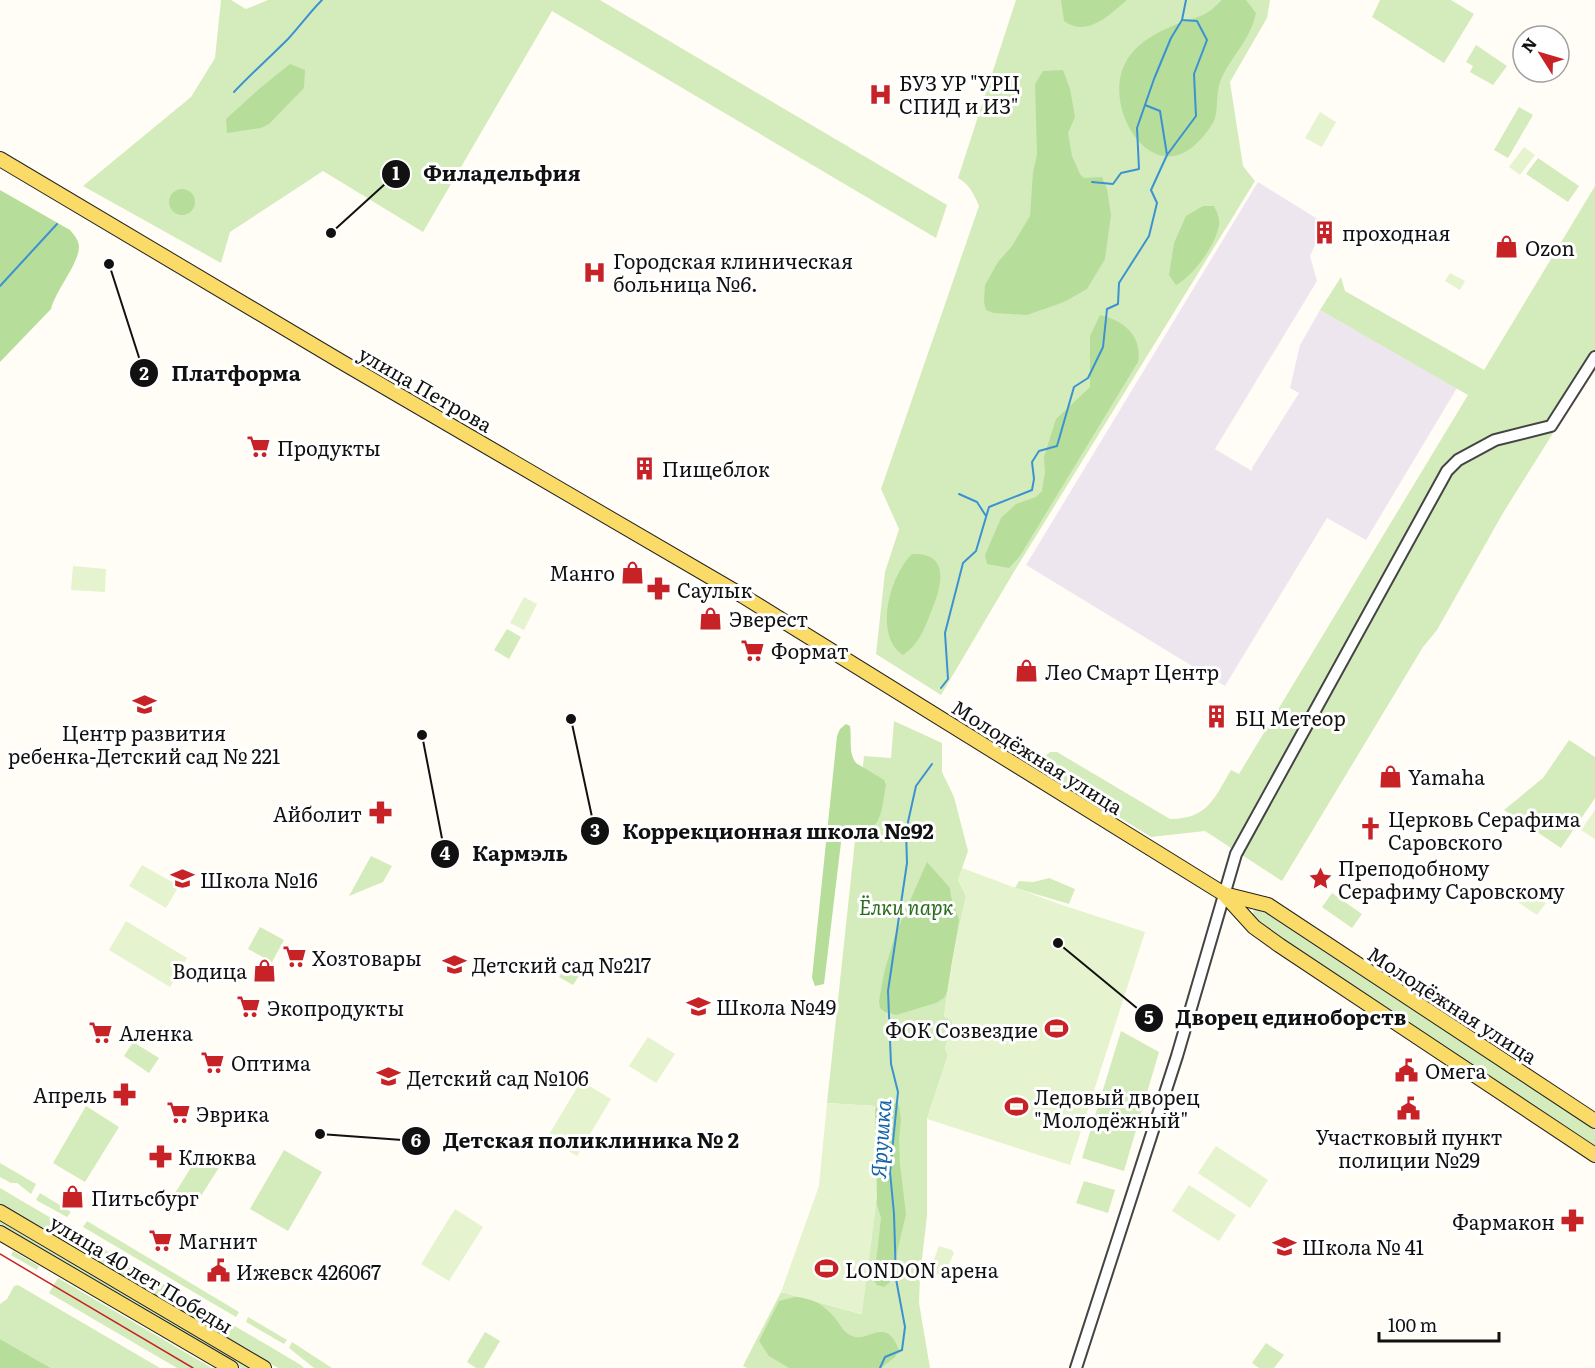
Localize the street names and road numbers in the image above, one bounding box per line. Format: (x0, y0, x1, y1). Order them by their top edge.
street label: улица Петрова (353, 337, 499, 439)
street label: Молодёжная улица (947, 691, 1130, 821)
street label: Молодёжная улица (1362, 938, 1544, 1070)
street label: улица 40 лет Победы (45, 1206, 239, 1340)

